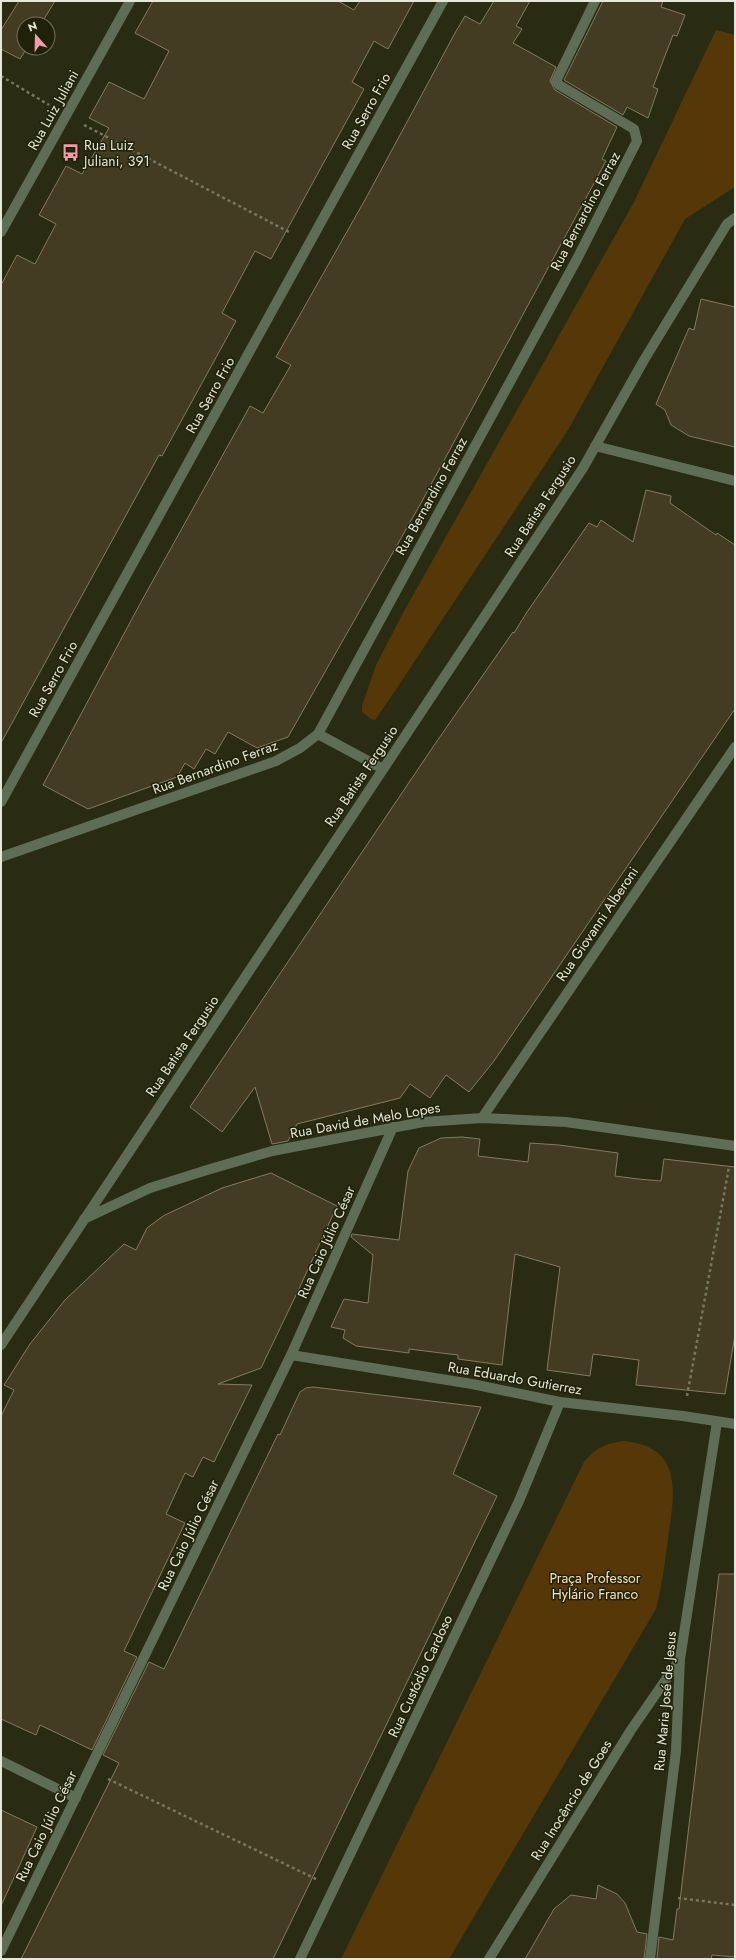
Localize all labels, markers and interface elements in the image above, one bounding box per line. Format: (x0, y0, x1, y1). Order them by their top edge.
north arrow (16, 16, 56, 56)
text: N (26, 18, 39, 36)
street label: Rua Luiz Juliani (23, 66, 83, 154)
street label: Rua Serro Frio (337, 69, 396, 153)
place label: Rua Luiz Juliani, 391 (82, 135, 150, 171)
bus stop icon: Rua Luiz Juliani, 391 (61, 143, 81, 163)
street label: Rua Bernardino Ferraz (545, 147, 625, 274)
street label: Rua Serro Frio (181, 353, 240, 437)
street label: Rua Bernardino Ferraz (390, 433, 472, 559)
street label: Rua Batista Fergusio (499, 451, 581, 561)
street label: Rua Serro Frio (24, 637, 83, 721)
street label: Rua Batista Fergusio (320, 721, 403, 831)
street label: Rua Bernardino Ferraz (149, 735, 281, 799)
street label: Rua Giovanni Alberoni (551, 863, 643, 985)
street label: Rua Batista Fergusio (141, 991, 224, 1101)
street label: Rua David de Melo Lopes (288, 1097, 442, 1143)
street label: Rua Caio Júlio César (292, 1182, 360, 1301)
street label: Rua Eduardo Gutierrez (446, 1356, 584, 1400)
street label: Rua Caio Júlio César (152, 1476, 224, 1594)
park label: Praça Professor Hylário Franco (549, 1568, 641, 1604)
street label: Rua Custódio Cardoso (383, 1611, 457, 1741)
street label: Rua Maria José de Jesus (649, 1630, 681, 1772)
street label: Rua Inocêncio de Goes (526, 1736, 616, 1864)
street label: Rua Caio Júlio César (10, 1767, 82, 1885)

